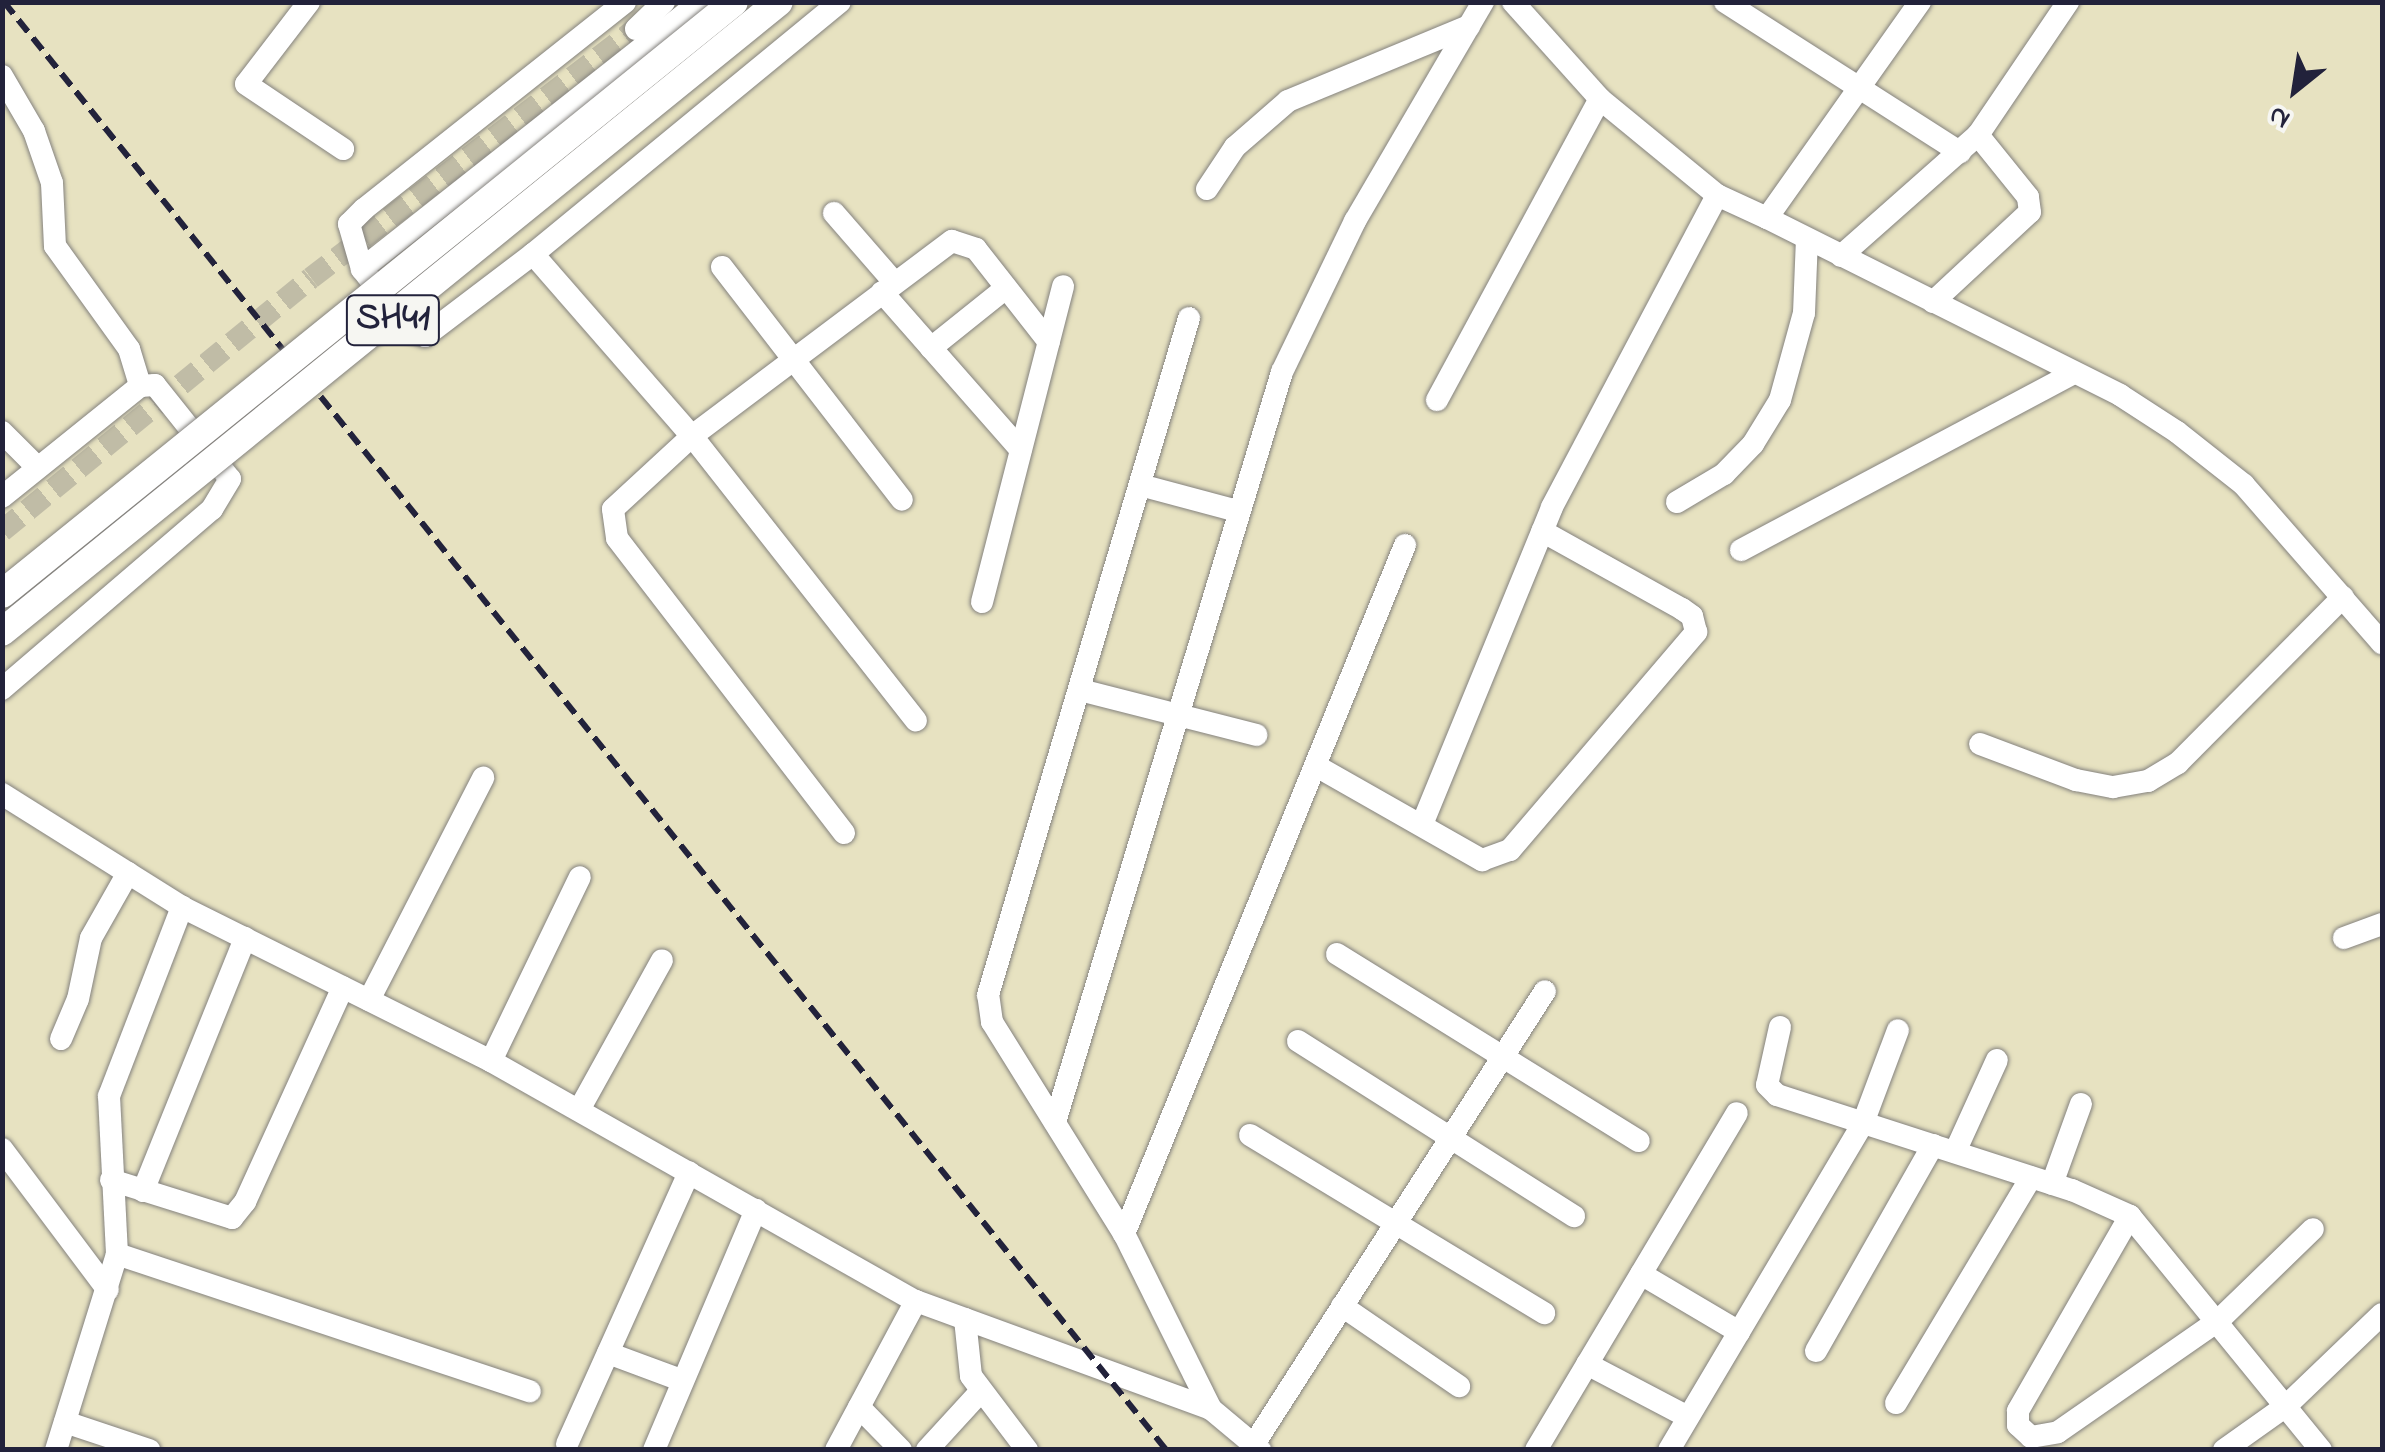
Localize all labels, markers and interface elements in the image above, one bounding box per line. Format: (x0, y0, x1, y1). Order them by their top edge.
north arrow (2245, 40, 2345, 140)
text: N (2261, 94, 2298, 139)
road number: SH41 (346, 287, 440, 353)

